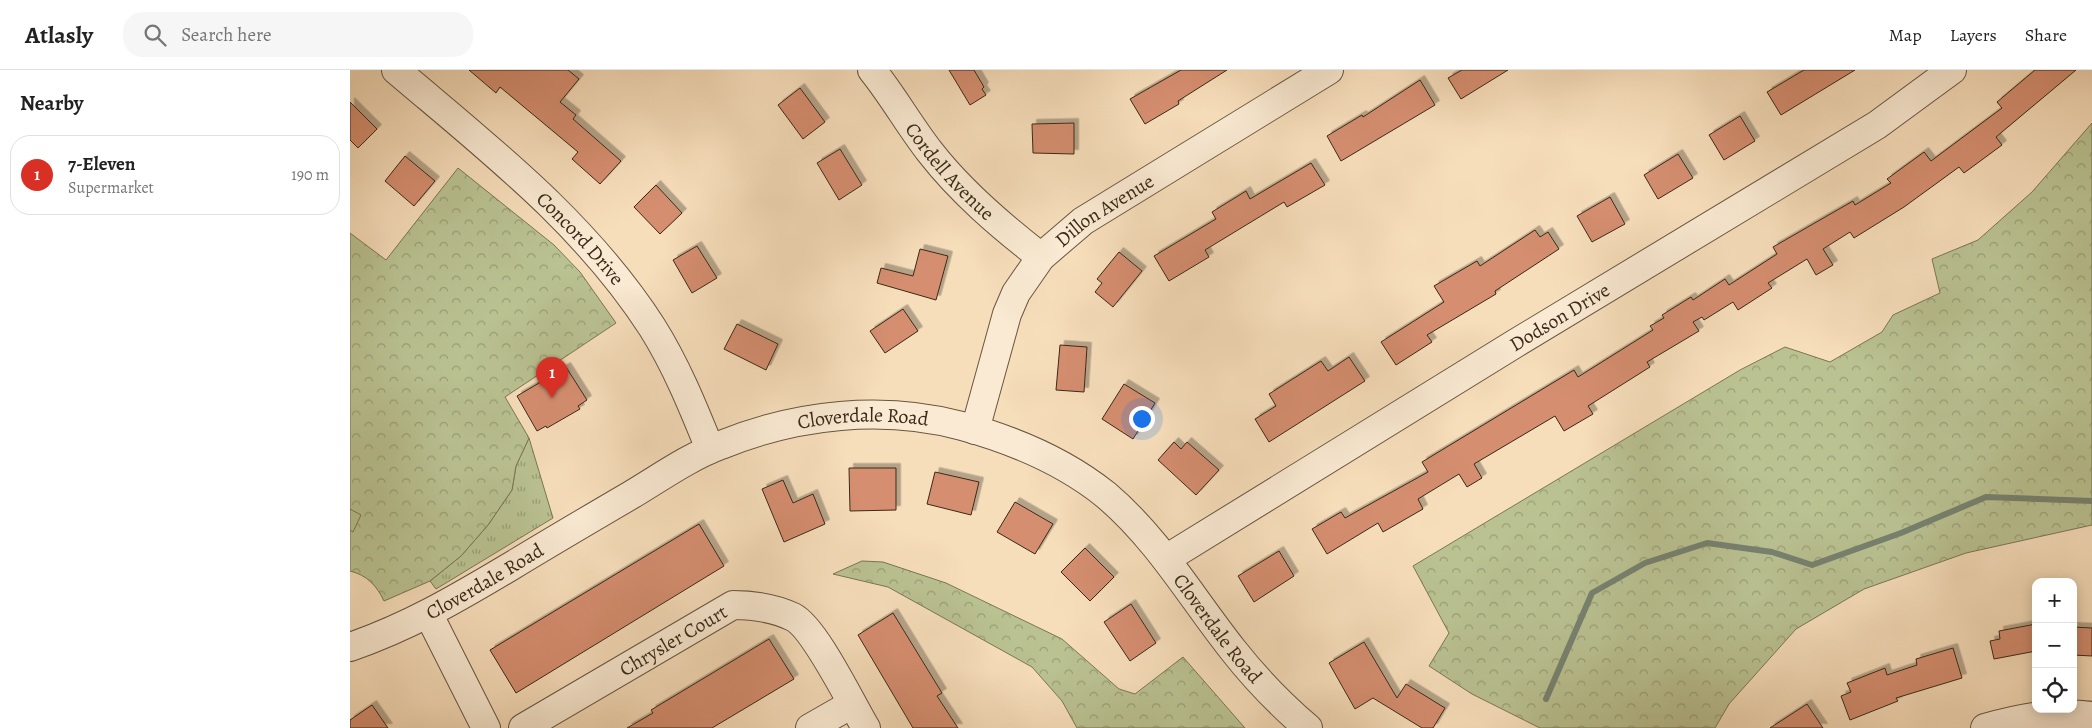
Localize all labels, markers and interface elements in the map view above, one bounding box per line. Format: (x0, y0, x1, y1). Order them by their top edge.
search box (123, 12, 473, 57)
text: Atlasly (25, 19, 93, 51)
icon: search (141, 21, 169, 49)
text: Search here (181, 22, 272, 48)
text: Map (1889, 23, 1922, 47)
text: Layers (1950, 23, 1997, 47)
text: Share (2025, 23, 2067, 47)
text: Nearby (20, 89, 83, 117)
street label: Cordell Avenue (899, 117, 1000, 227)
text: 7-Eleven (68, 151, 136, 177)
text: 1 (34, 164, 40, 186)
text: 190 m (291, 164, 329, 186)
street label: Dillon Avenue (1049, 168, 1159, 253)
text: Supermarket (68, 177, 154, 199)
street label: Concord Drive (530, 186, 630, 291)
street label: Dodson Drive (1504, 277, 1615, 358)
pin: 1 (536, 357, 568, 398)
street label: Cloverdale Road (795, 402, 931, 436)
your location (1129, 406, 1155, 432)
street label: Cloverdale Road (421, 537, 549, 626)
street label: Cloverdale Road (1167, 568, 1268, 689)
map controls (2032, 578, 2077, 713)
button: + (2032, 578, 2077, 623)
street label: Chrysler Court (614, 598, 733, 683)
button: − (2032, 623, 2077, 668)
button: locate (2032, 668, 2077, 713)

